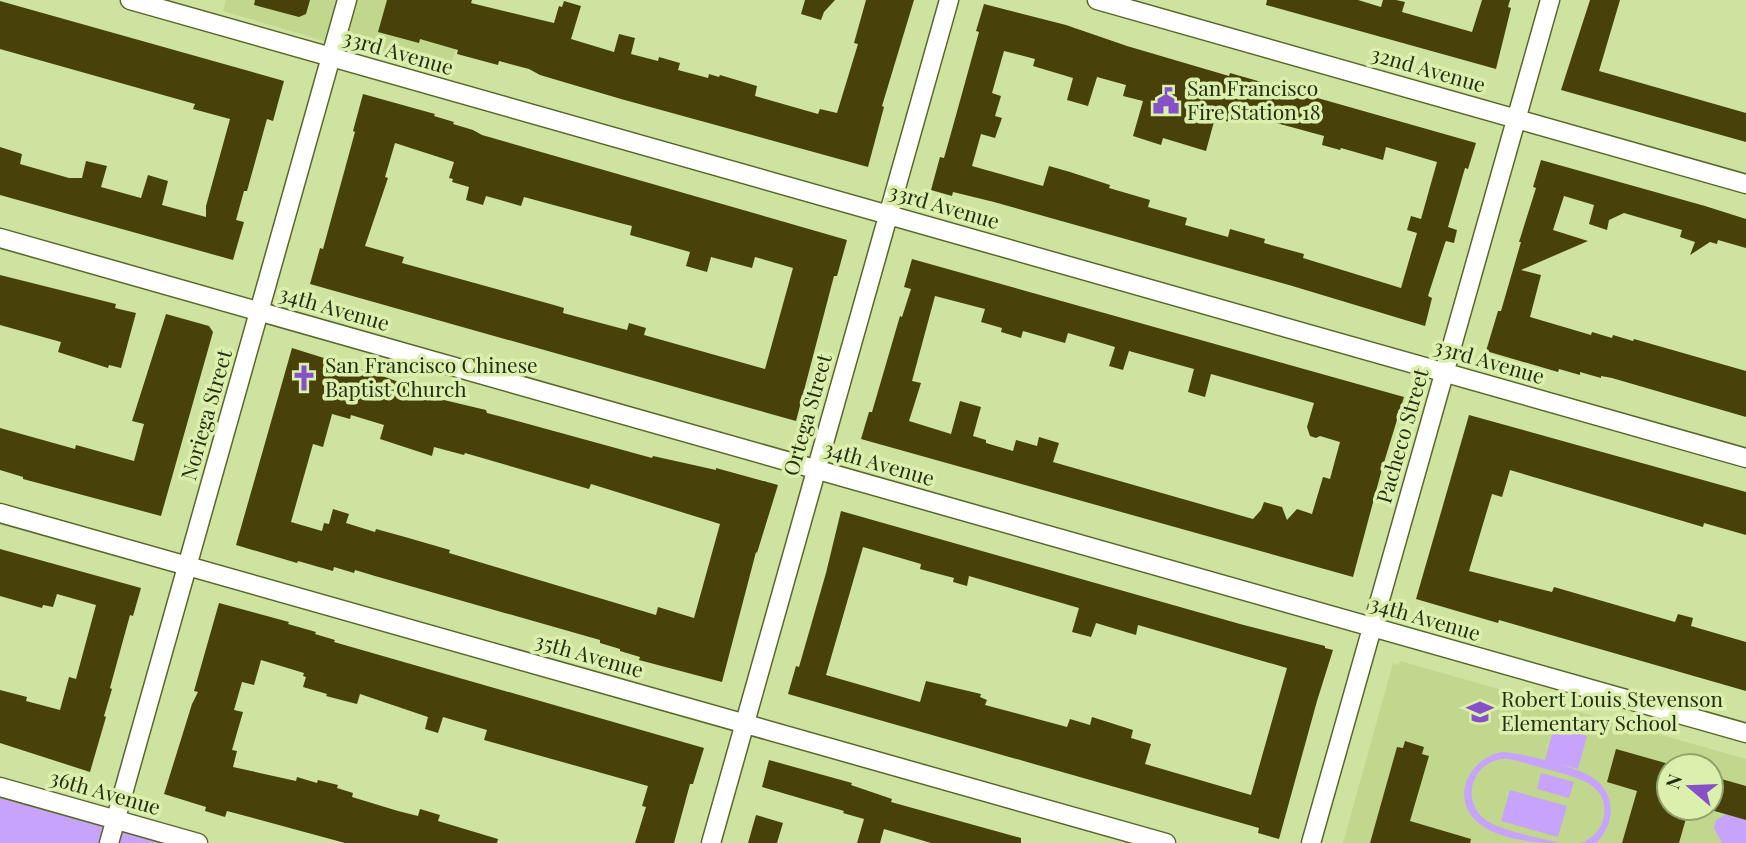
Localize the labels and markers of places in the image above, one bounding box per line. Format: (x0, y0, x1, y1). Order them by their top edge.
place label: San Francisco Fire Station 18 (1187, 73, 1321, 125)
public building icon: San Francisco Fire Station 18 (1151, 86, 1181, 116)
place label: San Francisco Chinese Baptist Church (325, 350, 538, 402)
church icon: San Francisco Chinese Baptist Church (289, 363, 319, 393)
place label: Robert Louis Stevenson Elementary School (1501, 684, 1723, 736)
school or university icon: Robert Louis Stevenson Elementary School (1465, 697, 1495, 727)

